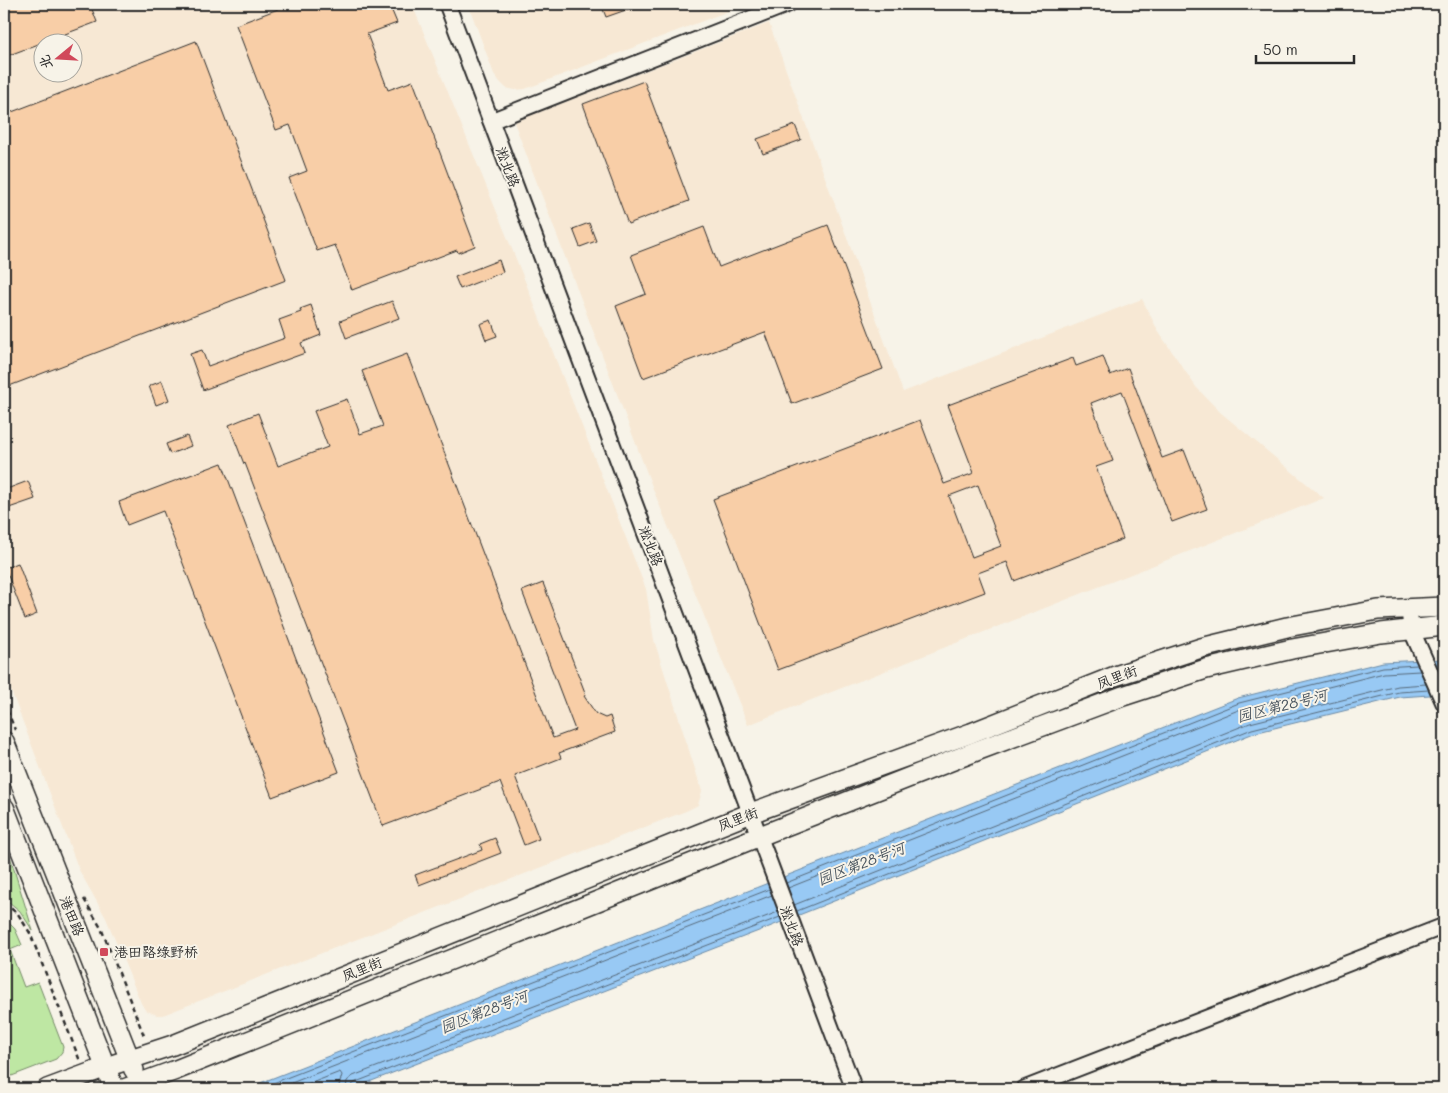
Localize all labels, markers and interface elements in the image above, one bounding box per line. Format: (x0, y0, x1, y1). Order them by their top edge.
north arrow (32, 32, 82, 82)
scale bar (1256, 32, 1353, 64)
text: 50 m (1263, 39, 1298, 59)
text: 北 (34, 53, 56, 72)
street label: 淞北路 (492, 144, 525, 190)
street label: 淞北路 (635, 523, 668, 569)
street label: 凤里街 (1094, 660, 1140, 693)
water label: 园区第28号河 (1234, 683, 1332, 726)
street label: 凤里街 (715, 802, 761, 835)
water label: 园区第28号河 (814, 836, 910, 889)
street label: 港田路 (56, 893, 89, 939)
street label: 淞北路 (776, 903, 809, 949)
place label: 港田路绿野桥 (114, 942, 198, 961)
marker: 港田路绿野桥 (98, 946, 110, 958)
street label: 凤里街 (339, 952, 385, 985)
water label: 园区第28号河 (437, 984, 533, 1037)

